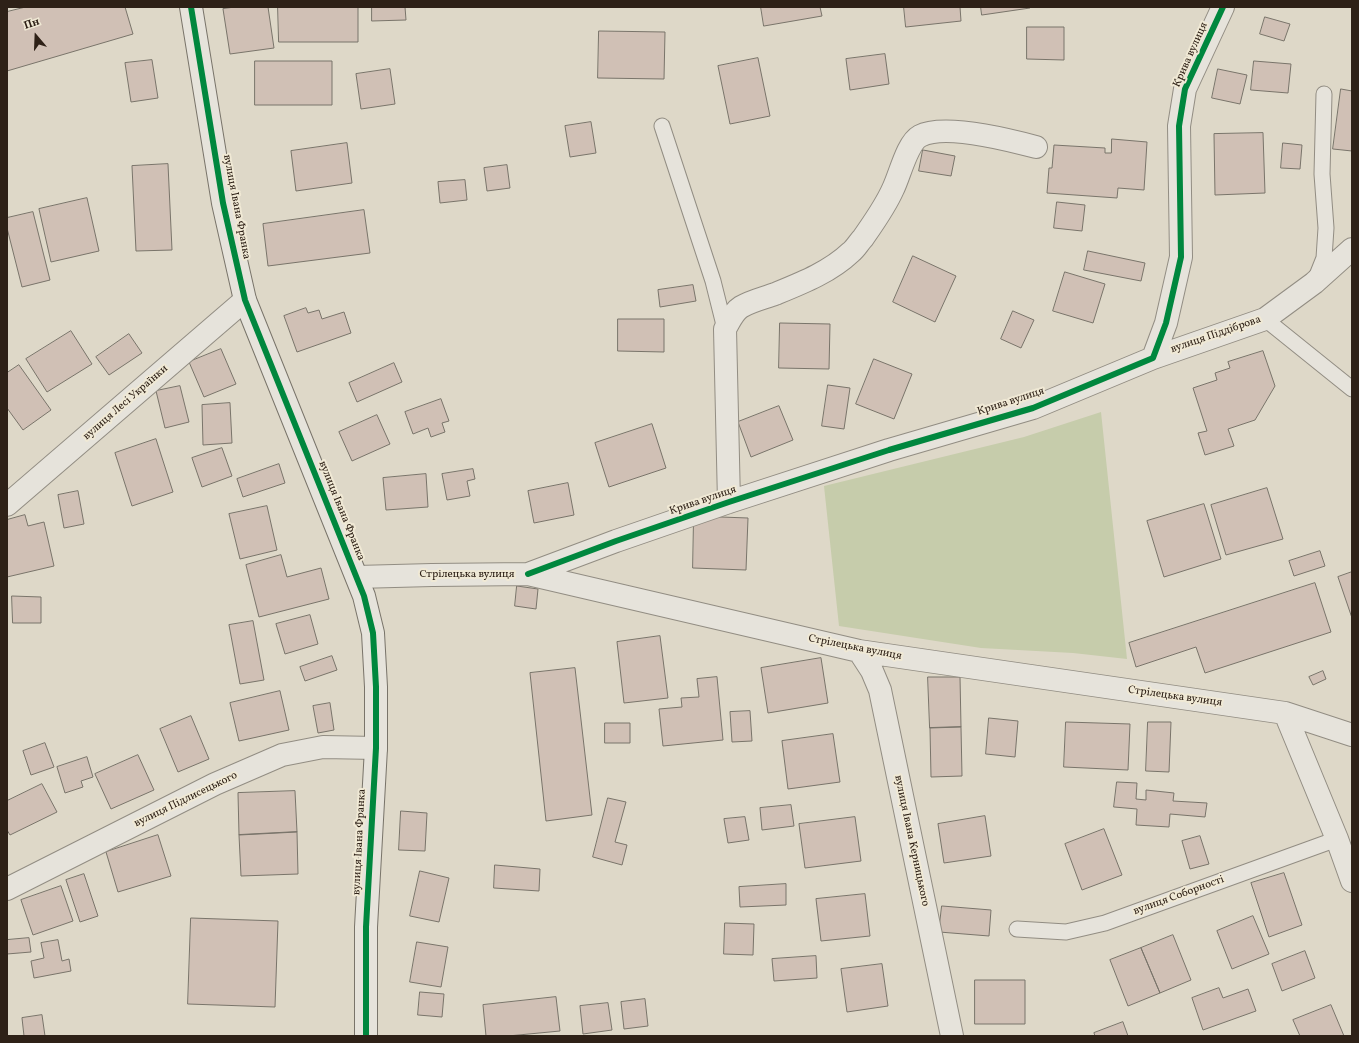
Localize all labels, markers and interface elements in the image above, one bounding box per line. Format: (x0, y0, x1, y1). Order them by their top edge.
text: Пн (22, 15, 42, 34)
north arrow (16, 16, 56, 56)
street label: Крива вулиця (1171, 20, 1211, 90)
street label: вулиця Івана Франка (219, 154, 253, 260)
street label: вулиця Піддіброва (1169, 313, 1263, 357)
street label: вулиця Лесі Українки (81, 363, 171, 443)
street label: Крива вулиця (976, 385, 1046, 419)
street label: вулиця Івана Франка (315, 459, 367, 563)
street label: Крива вулиця (668, 483, 738, 519)
street label: Стрілецька вулиця (420, 568, 514, 582)
street label: Стрілецька вулиця (807, 632, 903, 664)
street label: Стрілецька вулиця (1127, 684, 1223, 710)
street label: вулиця Підлисецького (132, 769, 240, 831)
street label: вулиця Івана Керницького (891, 774, 931, 908)
street label: вулиця Івана Франка (351, 789, 369, 895)
street label: вулиця Соборності (1132, 873, 1226, 919)

